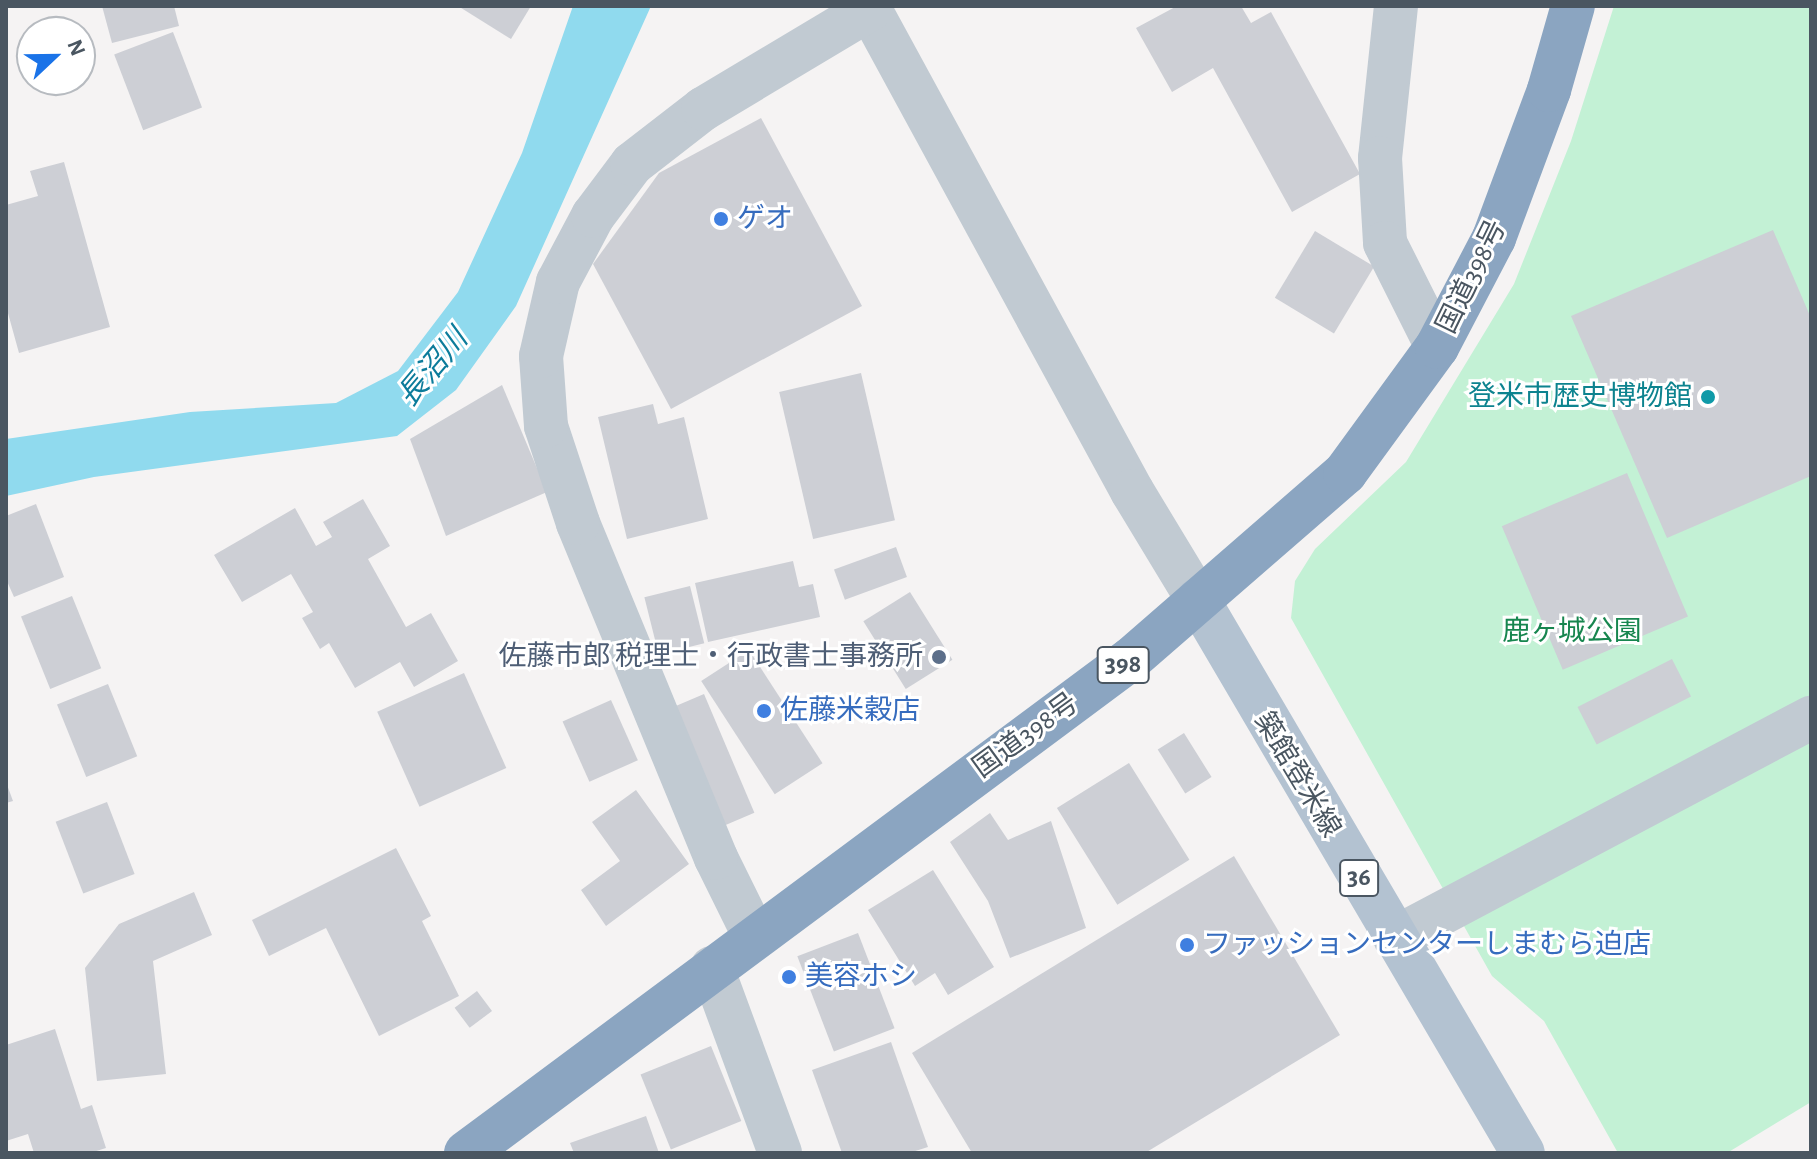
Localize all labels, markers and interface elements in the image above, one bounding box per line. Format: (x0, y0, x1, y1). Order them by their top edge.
north arrow (16, 16, 96, 96)
text: N (63, 37, 89, 59)
place label: ゲオ (737, 202, 793, 236)
marker: ゲオ (712, 210, 730, 228)
street label: 国道398号 (1430, 215, 1514, 339)
water label: 長沼川 (390, 322, 476, 414)
place label: 登米市歴史博物館 (1468, 380, 1692, 414)
marker: 登米市歴史博物館 (1699, 388, 1717, 406)
park label: 鹿ヶ城公園 (1502, 615, 1642, 649)
place label: 佐藤市郎 税理士・行政書士事務所 (498, 640, 923, 674)
road number: 398 (1095, 643, 1151, 687)
marker: 佐藤市郎 税理士・行政書士事務所 (930, 648, 948, 666)
street label: 国道398号 (967, 687, 1085, 785)
place label: 佐藤米穀店 (780, 694, 920, 728)
marker: 佐藤米穀店 (755, 702, 773, 720)
street label: 築館登米線 (1247, 706, 1347, 844)
road number: 36 (1339, 856, 1379, 900)
place label: ファッションセンターしまむら迫店 (1203, 928, 1651, 962)
marker: ファッションセンターしまむら迫店 (1178, 936, 1196, 954)
place label: 美容ホシ (805, 960, 917, 994)
marker: 美容ホシ (780, 968, 798, 986)

